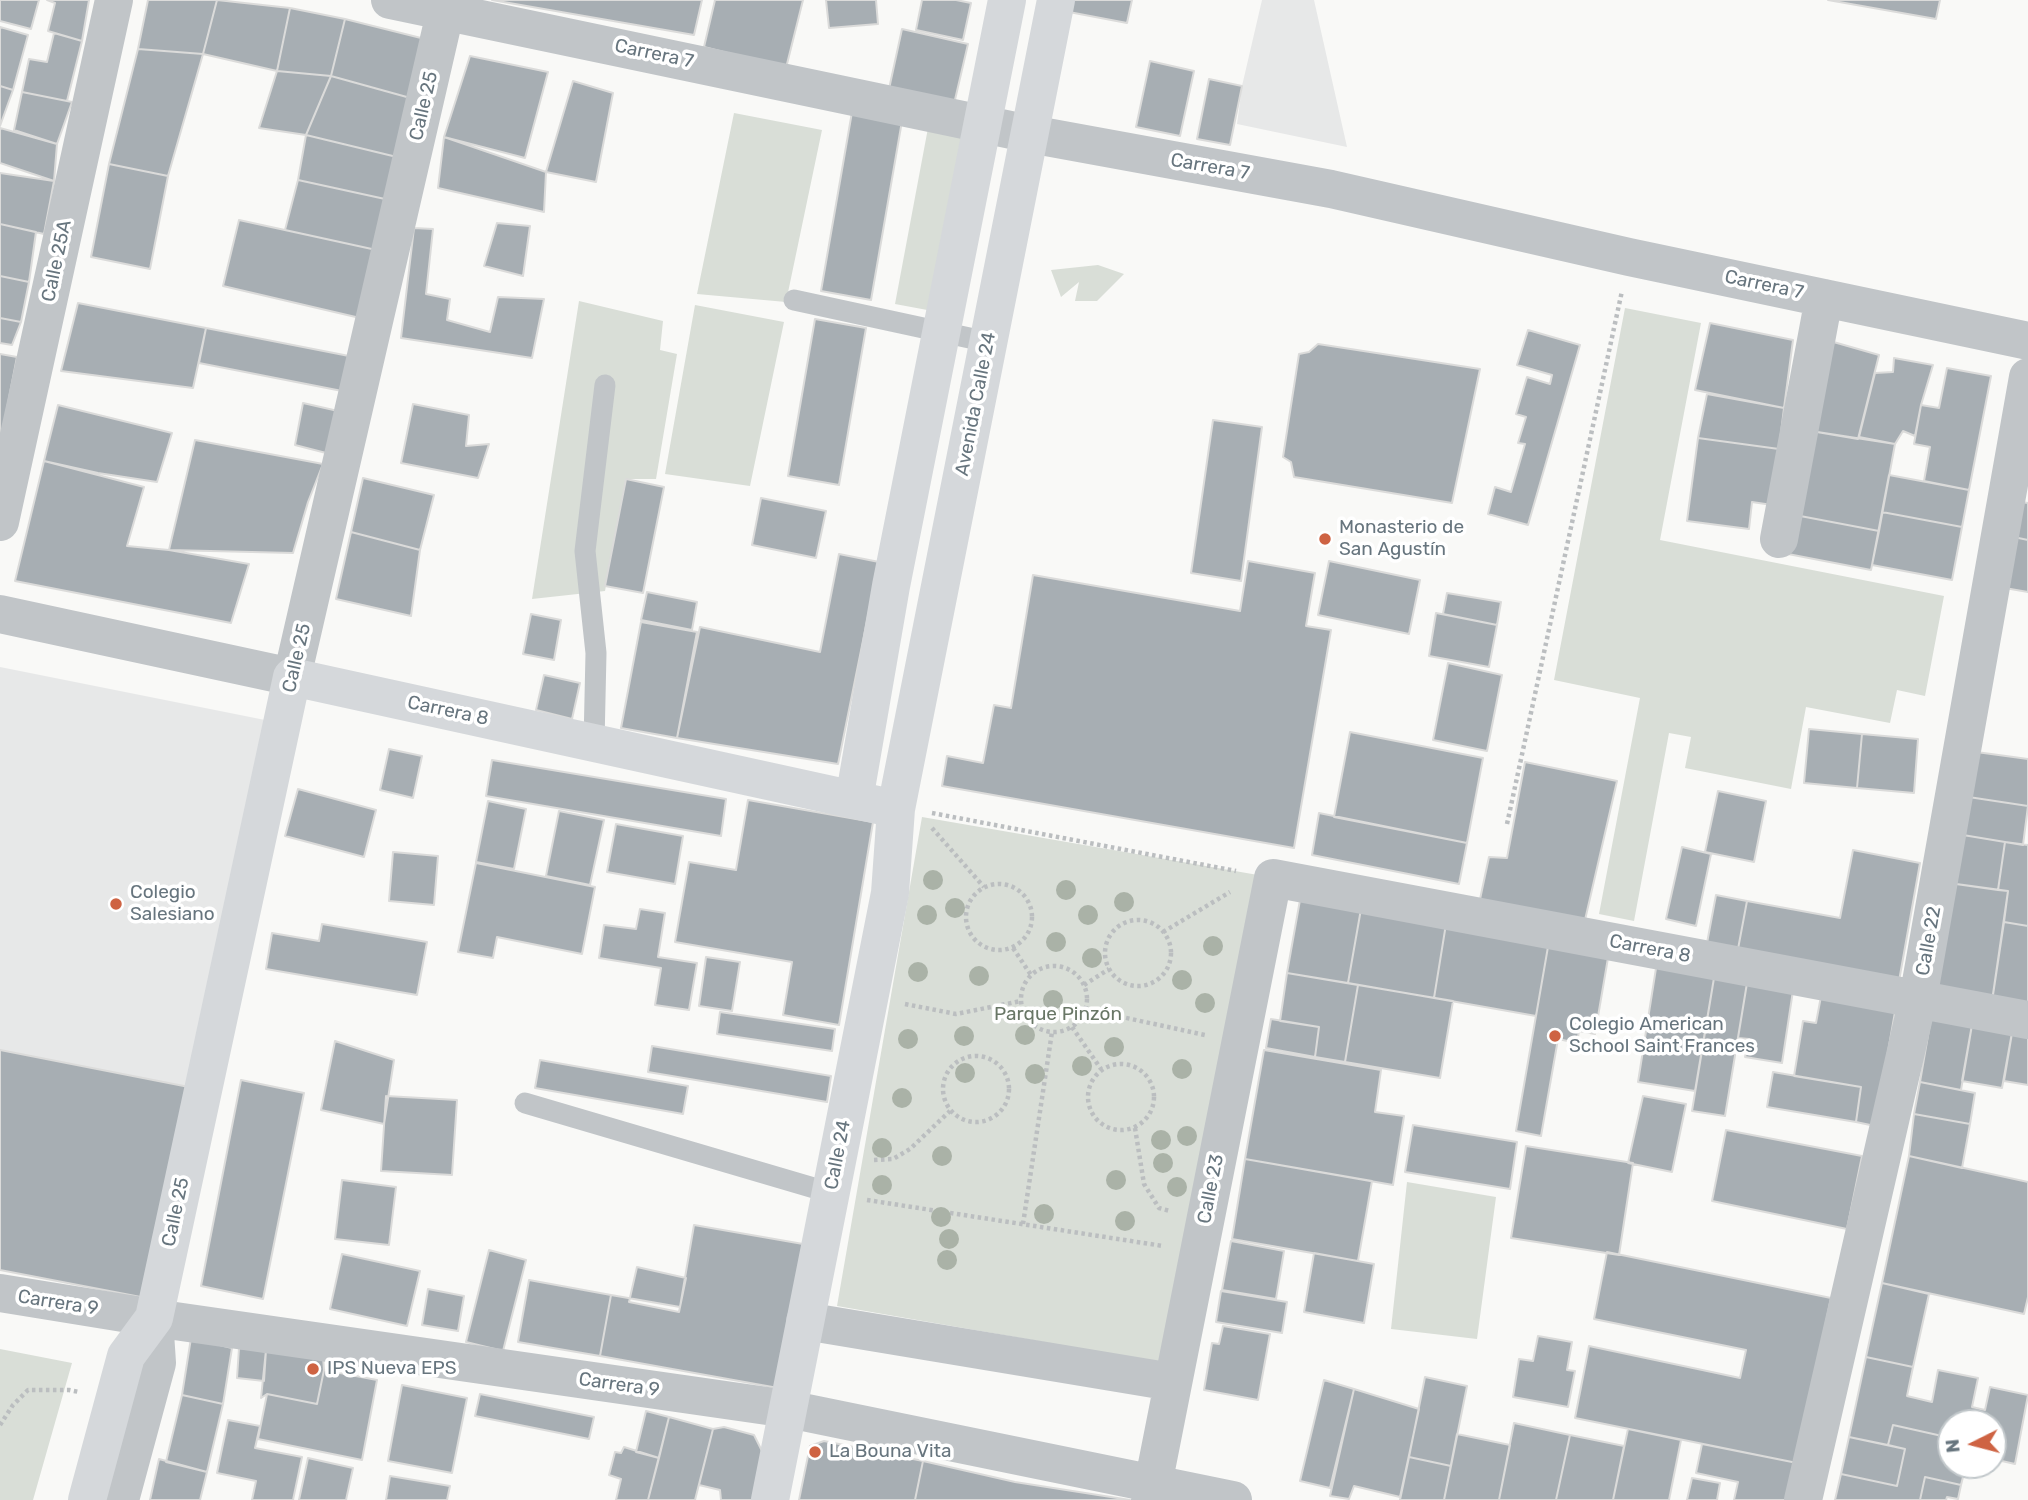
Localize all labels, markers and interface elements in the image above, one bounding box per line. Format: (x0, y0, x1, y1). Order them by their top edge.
street label: Carrera 7 (613, 35, 695, 73)
street label: Calle 25 (405, 69, 443, 143)
street label: Carrera 7 (1169, 149, 1251, 185)
street label: Calle 25A (37, 218, 77, 304)
street label: Carrera 7 (1723, 266, 1805, 304)
street label: Avenida Calle 24 (951, 330, 1001, 478)
place label: Monasterio de San Agustín (1339, 517, 1464, 561)
marker: Monasterio de San Agustín (1317, 531, 1333, 547)
street label: Calle 25 (278, 621, 316, 695)
street label: Carrera 8 (405, 691, 491, 731)
place label: Colegio Salesiano (130, 882, 215, 926)
marker: Colegio Salesiano (108, 896, 124, 912)
street label: Calle 22 (1912, 905, 1946, 977)
street label: Carrera 8 (1607, 930, 1693, 968)
park label: Parque Pinzón (994, 1004, 1122, 1026)
place label: Colegio American School Saint Frances (1569, 1014, 1755, 1058)
marker: Colegio American School Saint Frances (1547, 1028, 1563, 1044)
street label: Calle 24 (820, 1118, 856, 1192)
street label: Calle 23 (1193, 1152, 1229, 1226)
street label: Calle 25 (158, 1175, 194, 1249)
street label: Carrera 9 (16, 1285, 100, 1321)
place label: IPS Nueva EPS (327, 1358, 457, 1380)
marker: IPS Nueva EPS (305, 1361, 321, 1377)
street label: Carrera 9 (577, 1368, 661, 1402)
north arrow (1937, 1409, 2007, 1479)
text: N (1940, 1438, 1965, 1454)
place label: La Bouna Vita (829, 1441, 951, 1463)
marker: La Bouna Vita (807, 1444, 823, 1460)

